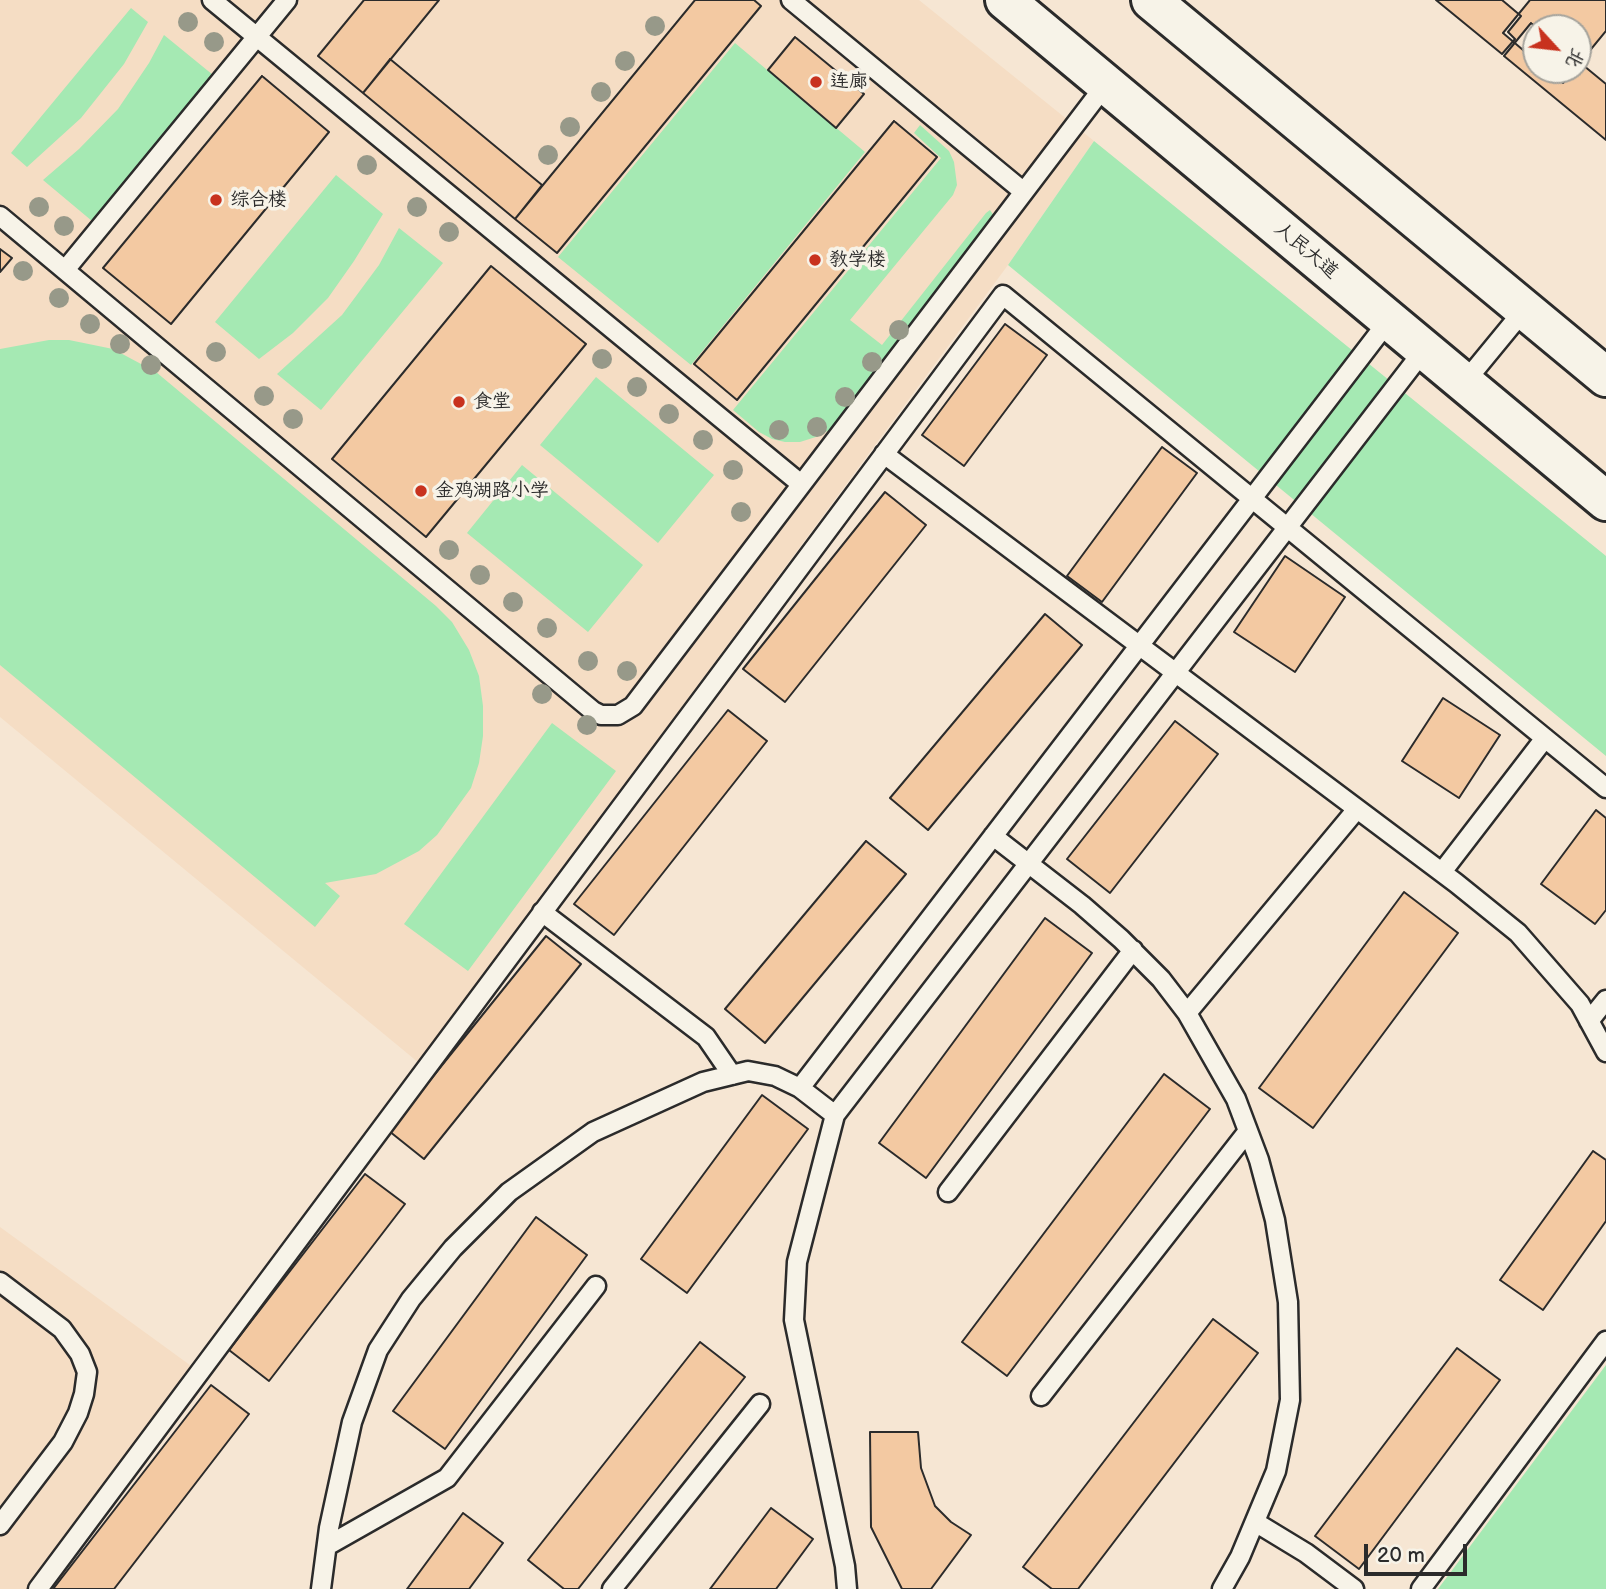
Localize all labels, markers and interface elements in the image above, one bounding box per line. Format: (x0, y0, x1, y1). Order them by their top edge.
north arrow (1522, 14, 1592, 84)
text: 北 (1560, 44, 1589, 72)
place label: 连廊 (830, 71, 868, 93)
marker: 连廊 (808, 74, 824, 90)
place label: 综合楼 (230, 189, 287, 211)
marker: 综合楼 (208, 192, 224, 208)
street label: 人民大道 (1270, 218, 1342, 284)
place label: 教学楼 (829, 249, 886, 271)
marker: 教学楼 (807, 252, 823, 268)
place label: 食堂 (473, 391, 511, 413)
marker: 食堂 (451, 394, 467, 410)
place label: 金鸡湖路小学 (435, 480, 549, 502)
marker: 金鸡湖路小学 (413, 483, 429, 499)
scale bar (1368, 1530, 1471, 1574)
text: 20 m (1377, 1543, 1425, 1568)

